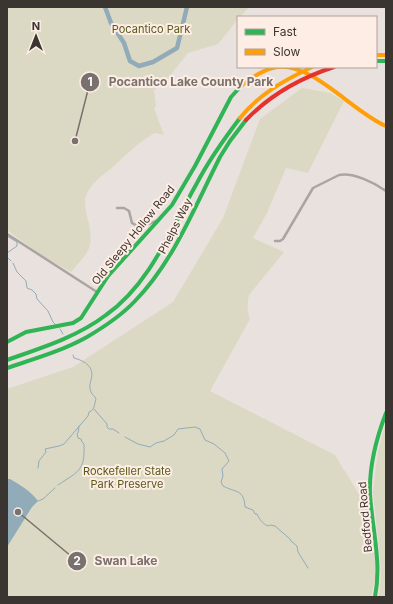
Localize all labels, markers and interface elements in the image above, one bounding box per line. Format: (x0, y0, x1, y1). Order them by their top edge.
north arrow (16, 16, 56, 56)
legend (237, 16, 377, 68)
text: N (32, 19, 40, 33)
park label: Pocantico Park (112, 22, 190, 36)
text: Fast (273, 24, 297, 39)
text: Slow (273, 44, 301, 59)
callout: Pocantico Lake County Park (80, 70, 281, 94)
text: 1 (87, 74, 93, 89)
text: Pocantico Lake County Park (109, 74, 273, 89)
street label: Old Sleepy Hollow Road (88, 182, 178, 288)
street label: Phelps Way (155, 196, 195, 256)
park label: Rockefeller State Park Preserve (83, 464, 171, 491)
street label: Bedford Road (355, 481, 375, 553)
callout: Swan Lake (67, 549, 166, 573)
text: 2 (73, 553, 81, 568)
text: Swan Lake (95, 553, 157, 568)

